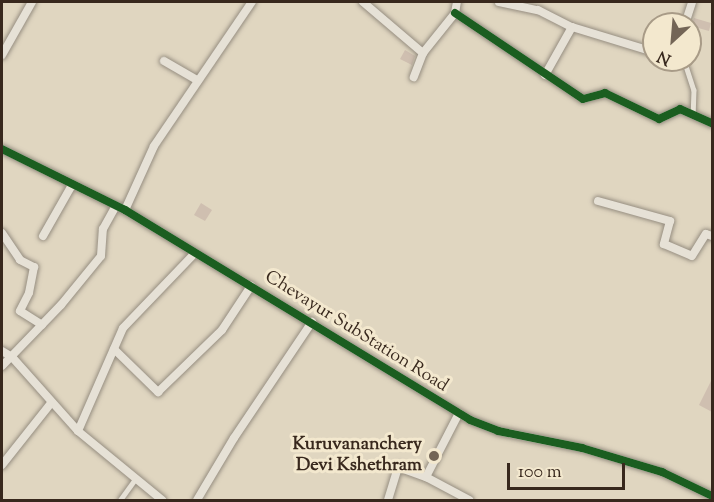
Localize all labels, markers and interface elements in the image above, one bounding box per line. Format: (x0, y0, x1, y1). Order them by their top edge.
north arrow (642, 12, 702, 72)
text: N (654, 44, 676, 70)
street label: Chevayur SubStation Road (260, 267, 452, 397)
place label: Kuruvananchery Devi Kshethram (292, 435, 422, 478)
marker: Kuruvananchery Devi Kshethram (427, 449, 441, 463)
scale bar (510, 451, 628, 489)
text: 100 m (518, 460, 562, 486)

